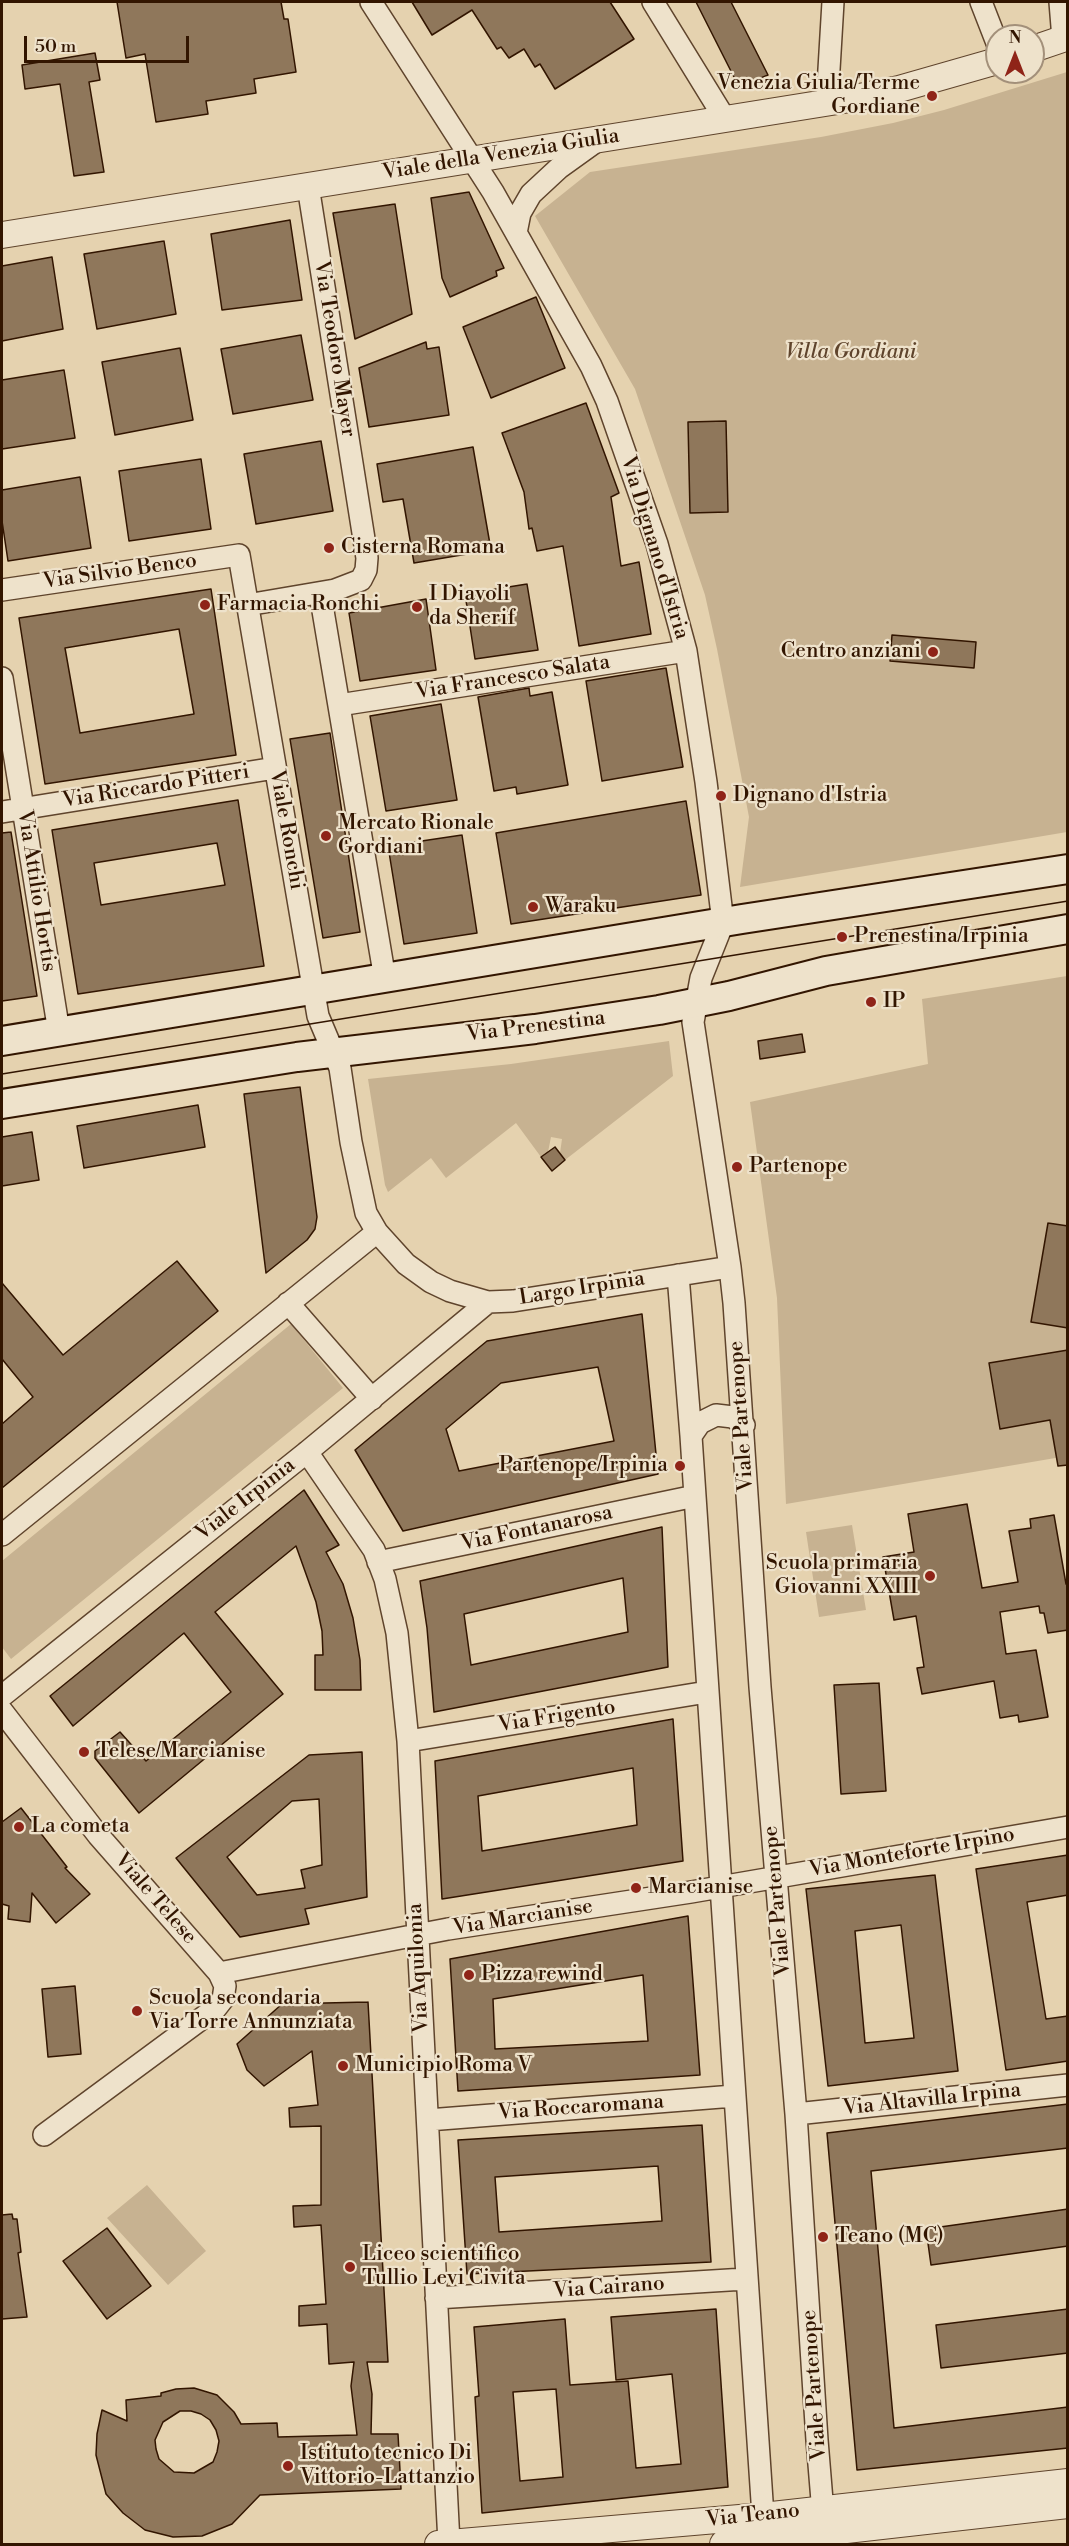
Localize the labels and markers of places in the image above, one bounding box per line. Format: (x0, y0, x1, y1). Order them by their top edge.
place label: Venezia Giulia/Terme Gordiane (717, 71, 920, 121)
marker: Venezia Giulia/Terme Gordiane (925, 89, 939, 103)
place label: Cisterna Romana (341, 535, 505, 561)
marker: Cisterna Romana (322, 541, 336, 555)
place label: I Diavoli da Sherif (429, 582, 515, 632)
place label: Farmacia Ronchi (217, 592, 380, 618)
marker: Farmacia Ronchi (198, 598, 212, 612)
marker: I Diavoli da Sherif (410, 600, 424, 614)
place label: Centro anziani (781, 639, 921, 665)
marker: Centro anziani (926, 645, 940, 659)
place label: Dignano d'Istria (733, 783, 887, 809)
marker: Dignano d'Istria (714, 789, 728, 803)
place label: Mercato Rionale Gordiani (338, 811, 494, 861)
marker: Mercato Rionale Gordiani (319, 829, 333, 843)
place label: Waraku (545, 894, 617, 920)
marker: Waraku (526, 900, 540, 914)
place label: Prenestina/Irpinia (854, 924, 1029, 950)
marker: Prenestina/Irpinia (835, 930, 849, 944)
place label: IP (883, 989, 905, 1015)
marker: IP (864, 995, 878, 1009)
place label: Partenope (749, 1154, 847, 1180)
marker: Partenope (730, 1160, 744, 1174)
place label: Partenope/Irpinia (499, 1453, 668, 1479)
marker: Partenope/Irpinia (673, 1459, 687, 1473)
place label: Scuola primaria Giovanni XXIII (766, 1551, 918, 1601)
marker: Scuola primaria Giovanni XXIII (923, 1569, 937, 1583)
place label: Telese/Marcianise (96, 1739, 266, 1765)
marker: Telese/Marcianise (77, 1745, 91, 1759)
place label: La cometa (31, 1814, 130, 1840)
marker: La cometa (12, 1820, 26, 1834)
place label: Marcianise (648, 1875, 753, 1901)
marker: Marcianise (629, 1881, 643, 1895)
place label: Pizza rewind (481, 1962, 603, 1988)
marker: Pizza rewind (462, 1968, 476, 1982)
place label: Scuola secondaria Via Torre Annunziata (149, 1986, 353, 2036)
marker: Scuola secondaria Via Torre Annunziata (130, 2004, 144, 2018)
place label: Municipio Roma V (355, 2053, 532, 2079)
marker: Municipio Roma V (336, 2059, 350, 2073)
place label: Teano (MC) (835, 2224, 944, 2250)
marker: Teano (MC) (816, 2230, 830, 2244)
place label: Liceo scientifico Tullio Levi Civita (362, 2242, 526, 2292)
marker: Liceo scientifico Tullio Levi Civita (343, 2260, 357, 2274)
place label: Istituto tecnico Di Vittorio-Lattanzio (300, 2441, 475, 2491)
marker: Istituto tecnico Di Vittorio-Lattanzio (281, 2459, 295, 2473)

